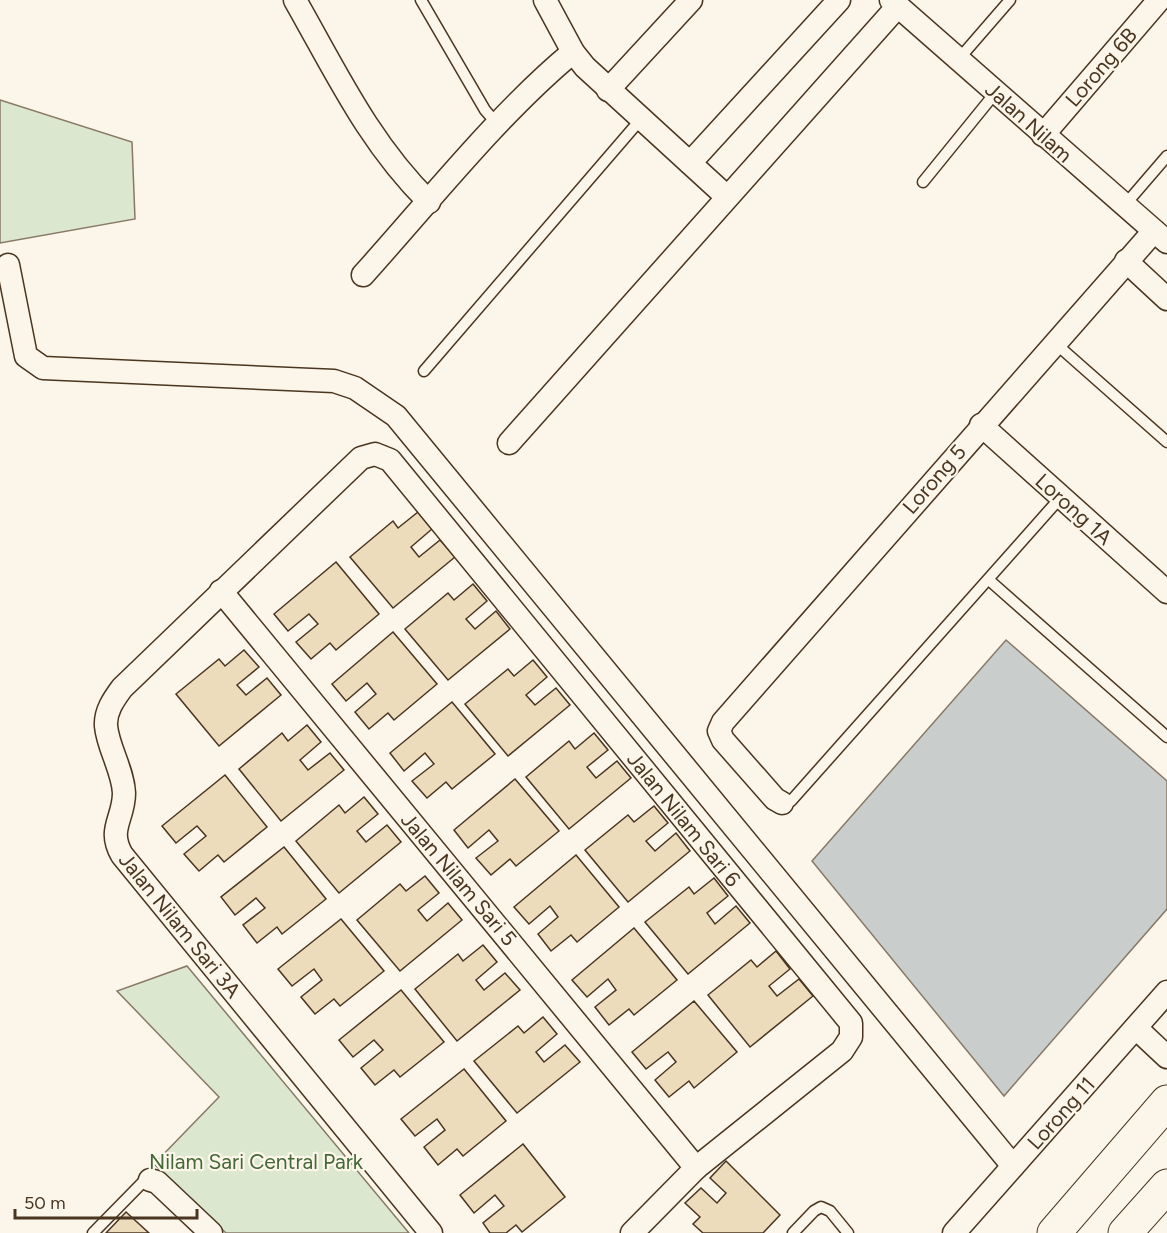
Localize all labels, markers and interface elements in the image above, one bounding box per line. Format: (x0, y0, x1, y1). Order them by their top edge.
street label: Lorong 6B (1060, 22, 1142, 112)
street label: Jalan Nilam (980, 77, 1078, 167)
street label: Lorong 5 (897, 439, 971, 519)
street label: Lorong 1A (1031, 468, 1117, 550)
street label: Jalan Nilam Sari 6 (622, 747, 746, 891)
street label: Jalan Nilam Sari 5 (396, 807, 522, 951)
street label: Jalan Nilam Sari 3A (114, 847, 246, 1003)
street label: Lorong 11 (1022, 1072, 1100, 1154)
park label: Nilam Sari Central Park (149, 1149, 364, 1174)
scale bar (15, 1182, 196, 1220)
text: 50 m (24, 1192, 66, 1214)

